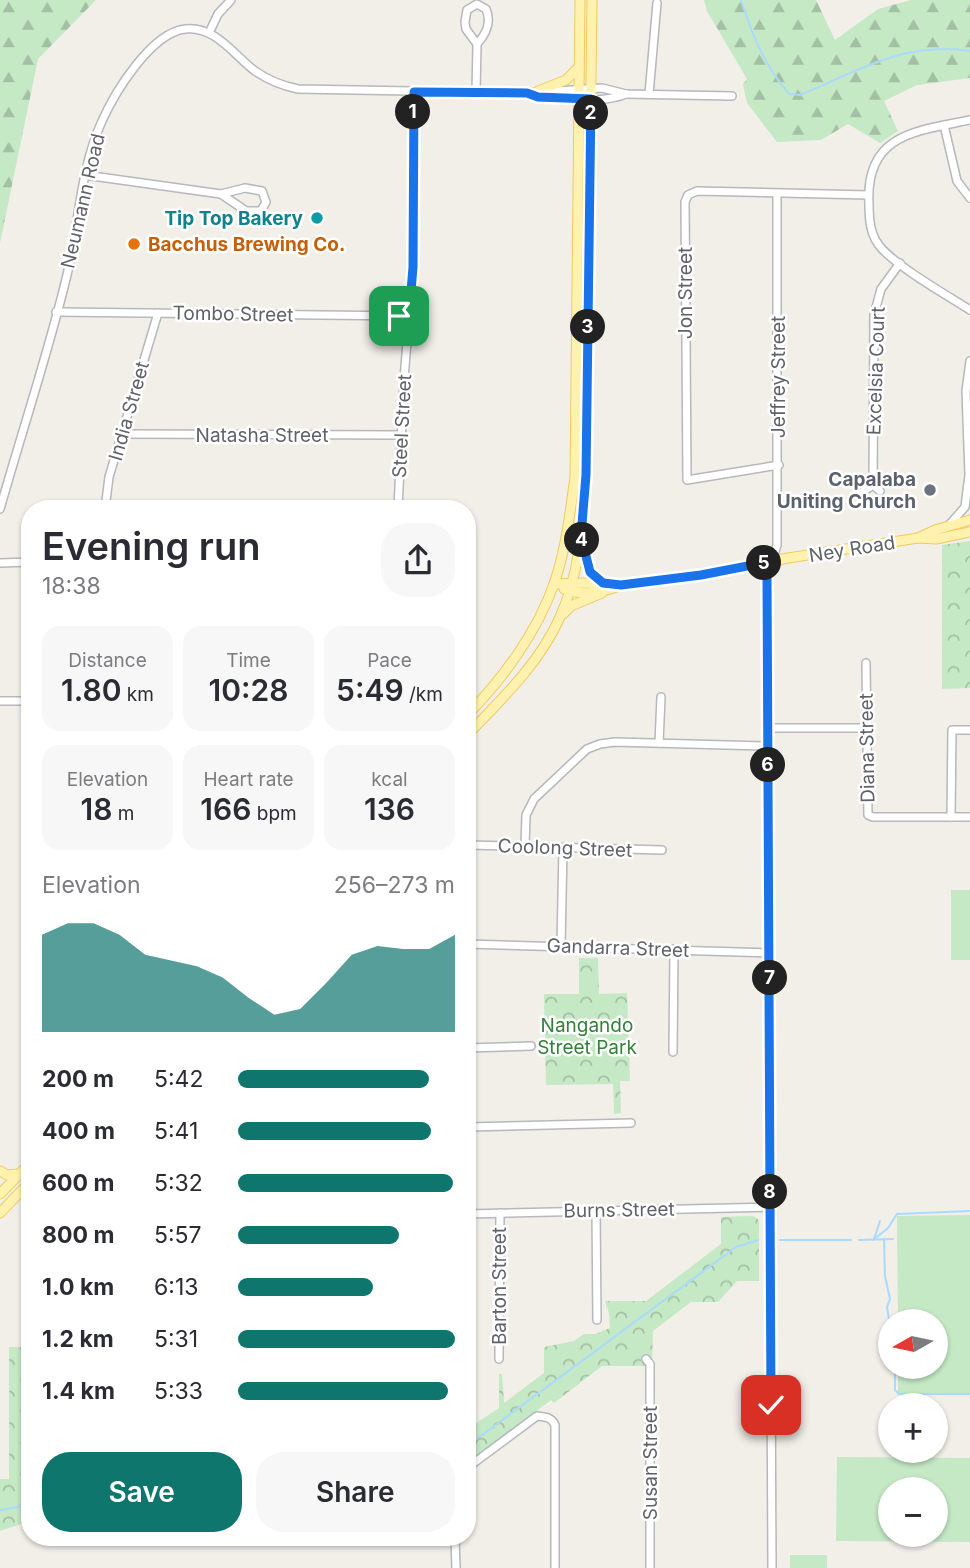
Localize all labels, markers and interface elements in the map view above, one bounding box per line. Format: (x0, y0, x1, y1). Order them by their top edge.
pin: 1 (396, 94, 430, 130)
pin: 2 (574, 96, 608, 130)
text: 1 (408, 100, 417, 123)
text: 2 (585, 101, 596, 124)
street label: Neumann Road (56, 131, 110, 271)
place label: Tip Top Bakery (164, 207, 304, 230)
marker: Tip Top Bakery (309, 210, 325, 226)
place label: Bacchus Brewing Co. (148, 233, 345, 256)
marker: Bacchus Brewing Co. (126, 236, 142, 252)
street label: Jon Street (674, 247, 697, 339)
pin (369, 286, 429, 346)
icon: arrive (380, 297, 418, 335)
street label: Tombo Street (172, 301, 294, 327)
street label: Excelsia Court (862, 306, 890, 436)
pin: 3 (570, 310, 606, 344)
text: 3 (581, 315, 594, 338)
street label: Jeffrey Street (767, 316, 790, 438)
street label: India Street (104, 359, 154, 463)
street label: Steel Street (388, 374, 416, 478)
street label: Natasha Street (196, 424, 328, 447)
place label: Capalaba Uniting Church (777, 468, 916, 513)
marker: Capalaba Uniting Church (922, 482, 938, 498)
pin: 4 (564, 522, 600, 558)
text: Evening run (42, 523, 260, 569)
button: share (381, 523, 455, 597)
text: 4 (575, 528, 588, 551)
street label: Ney Road (807, 531, 897, 567)
pin: 5 (746, 546, 782, 580)
text: 5 (757, 551, 770, 574)
text: 18:38 (42, 572, 101, 600)
text: Distance (68, 649, 147, 672)
text: Time (226, 649, 271, 672)
text: Pace (367, 649, 412, 672)
text: 1.80 (61, 672, 122, 708)
text: 10:28 (209, 672, 288, 708)
text: 5:49 (336, 672, 404, 708)
text: km (122, 683, 154, 706)
text: /km (404, 683, 443, 706)
street label: Diana Street (855, 693, 879, 803)
pin: 6 (750, 748, 786, 782)
text: 6 (761, 753, 774, 776)
text: Elevation (67, 768, 148, 791)
text: Heart rate (204, 768, 294, 791)
text: kcal (371, 768, 408, 791)
text: 18 (81, 791, 112, 827)
text: 166 (200, 791, 251, 827)
text: 136 (364, 791, 415, 827)
text: m (112, 802, 134, 825)
text: bpm (251, 802, 297, 825)
street label: Coolong Street (497, 834, 633, 862)
text: Elevation (42, 871, 141, 899)
text: 256–273 m (334, 871, 455, 899)
street label: Gandarra Street (546, 934, 690, 962)
pin: 7 (752, 960, 788, 996)
text: 7 (764, 966, 775, 989)
park label: Nangando Street Park (537, 1014, 637, 1059)
text: 200 m (42, 1065, 114, 1093)
text: 5:42 (154, 1065, 204, 1093)
text: 400 m (42, 1117, 115, 1145)
text: 5:41 (154, 1117, 198, 1145)
text: 600 m (42, 1169, 114, 1197)
text: 5:32 (154, 1169, 203, 1197)
pin: 8 (752, 1174, 788, 1210)
text: 8 (763, 1180, 776, 1203)
street label: Burns Street (563, 1198, 675, 1222)
text: 800 m (42, 1221, 114, 1249)
text: 5:57 (154, 1221, 202, 1249)
street label: Barton Street (488, 1227, 511, 1345)
text: 1.0 km (42, 1273, 114, 1301)
text: 6:13 (154, 1273, 198, 1301)
north arrow (878, 1309, 948, 1379)
map controls (878, 1309, 948, 1547)
text: 1.2 km (42, 1325, 114, 1353)
text: 5:31 (154, 1325, 198, 1353)
pin (741, 1375, 801, 1435)
text: 1.4 km (42, 1377, 115, 1405)
text: 5:33 (154, 1377, 203, 1405)
icon: check (752, 1386, 790, 1424)
button: + (878, 1393, 948, 1463)
street label: Susan Street (639, 1406, 662, 1520)
button: Save (42, 1452, 242, 1532)
button: Share (256, 1452, 455, 1532)
button: − (878, 1477, 948, 1547)

